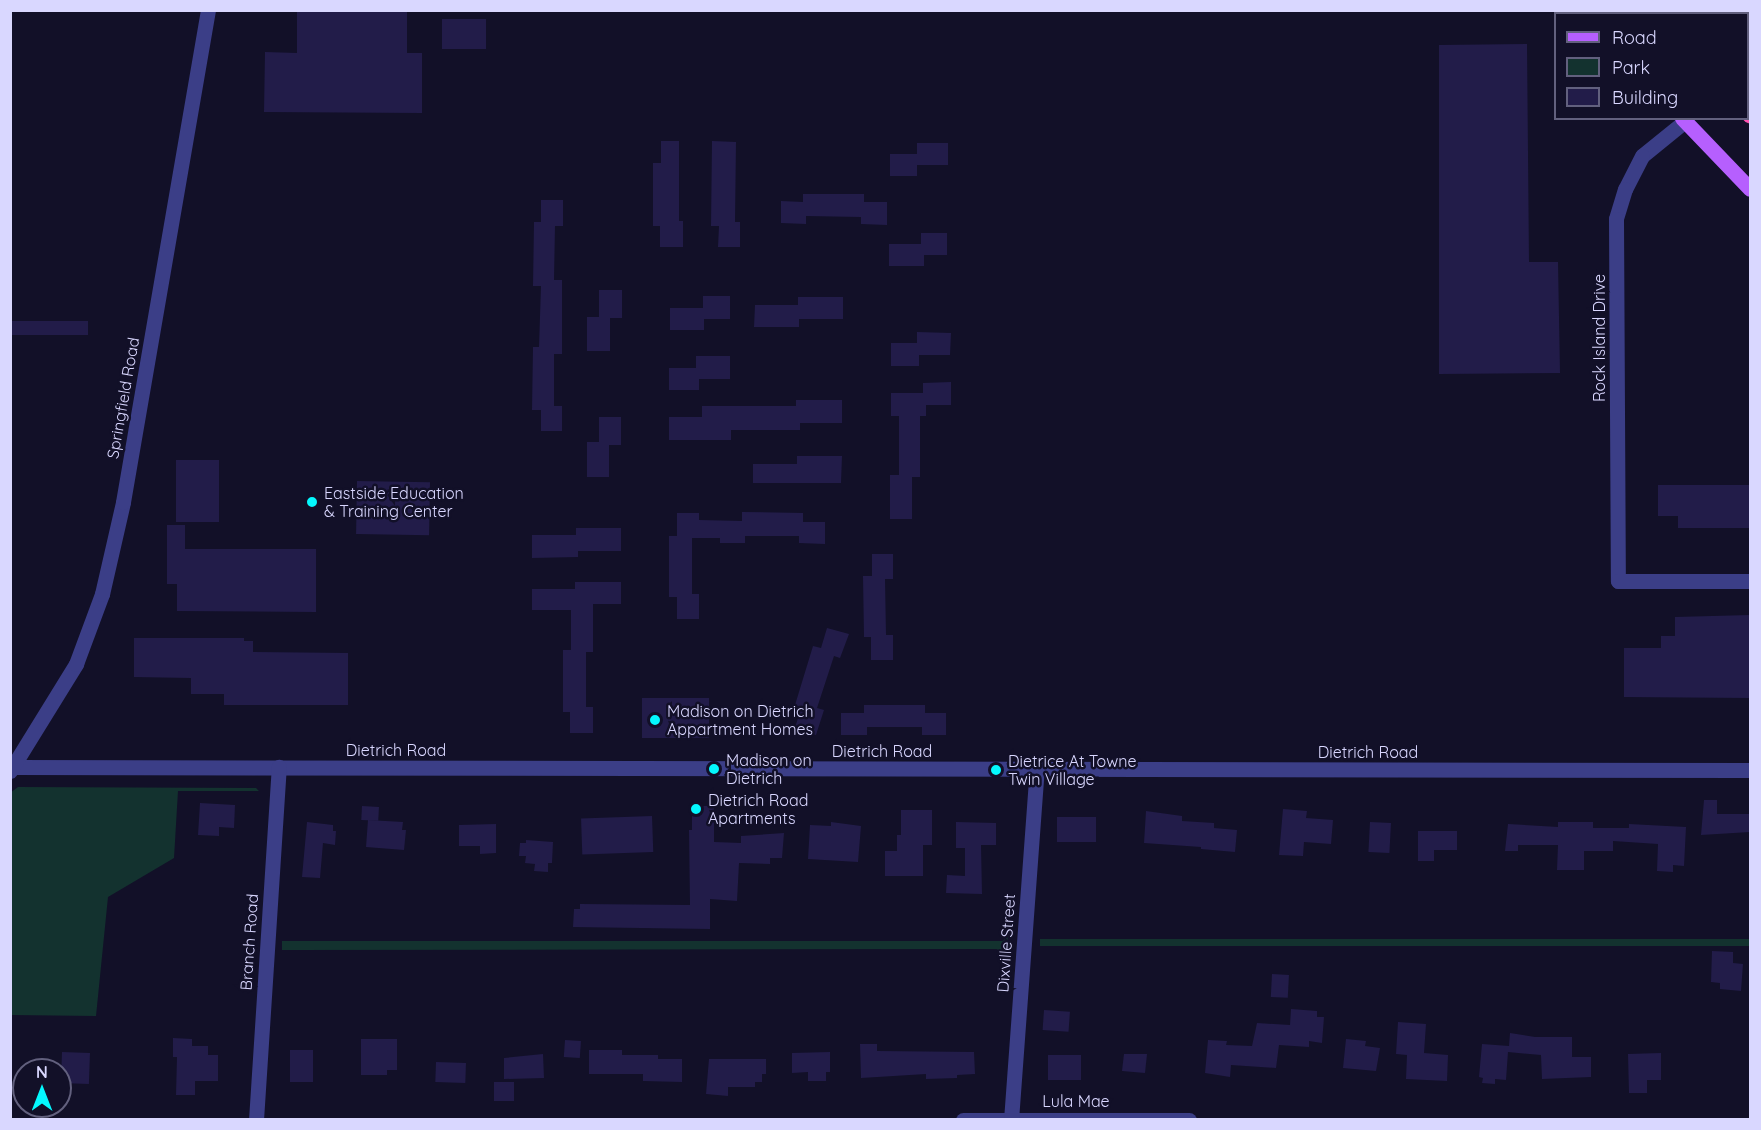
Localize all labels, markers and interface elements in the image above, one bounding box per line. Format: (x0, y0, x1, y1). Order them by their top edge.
legend (1554, 12, 1749, 120)
text: Road (1612, 26, 1657, 49)
text: Park (1612, 56, 1650, 79)
text: Building (1612, 86, 1678, 109)
street label: Rock Island Drive (1589, 274, 1609, 402)
street label: Springfield Road (103, 336, 143, 460)
place label: Eastside Education & Training Center (324, 483, 464, 521)
marker: Eastside Education & Training Center (305, 495, 319, 509)
place label: Madison on Dietrich Appartment Homes (667, 701, 813, 739)
marker: Madison on Dietrich Appartment Homes (648, 713, 662, 727)
street label: Dietrich Road (346, 740, 446, 760)
street label: Dietrich Road (832, 741, 932, 761)
street label: Dietrich Road (1318, 742, 1418, 762)
place label: Madison on Dietrich (726, 750, 812, 788)
place label: Dietrice At Towne Twin Village (1008, 751, 1136, 789)
marker: Madison on Dietrich (707, 762, 721, 776)
marker: Dietrice At Towne Twin Village (989, 763, 1003, 777)
place label: Dietrich Road Apartments (708, 790, 808, 828)
marker: Dietrich Road Apartments (689, 802, 703, 816)
street label: Branch Road (236, 893, 262, 991)
street label: Dixville Street (993, 893, 1019, 993)
north arrow (12, 1058, 72, 1118)
text: N (36, 1062, 48, 1082)
street label: Lula Mae (1042, 1091, 1110, 1111)

